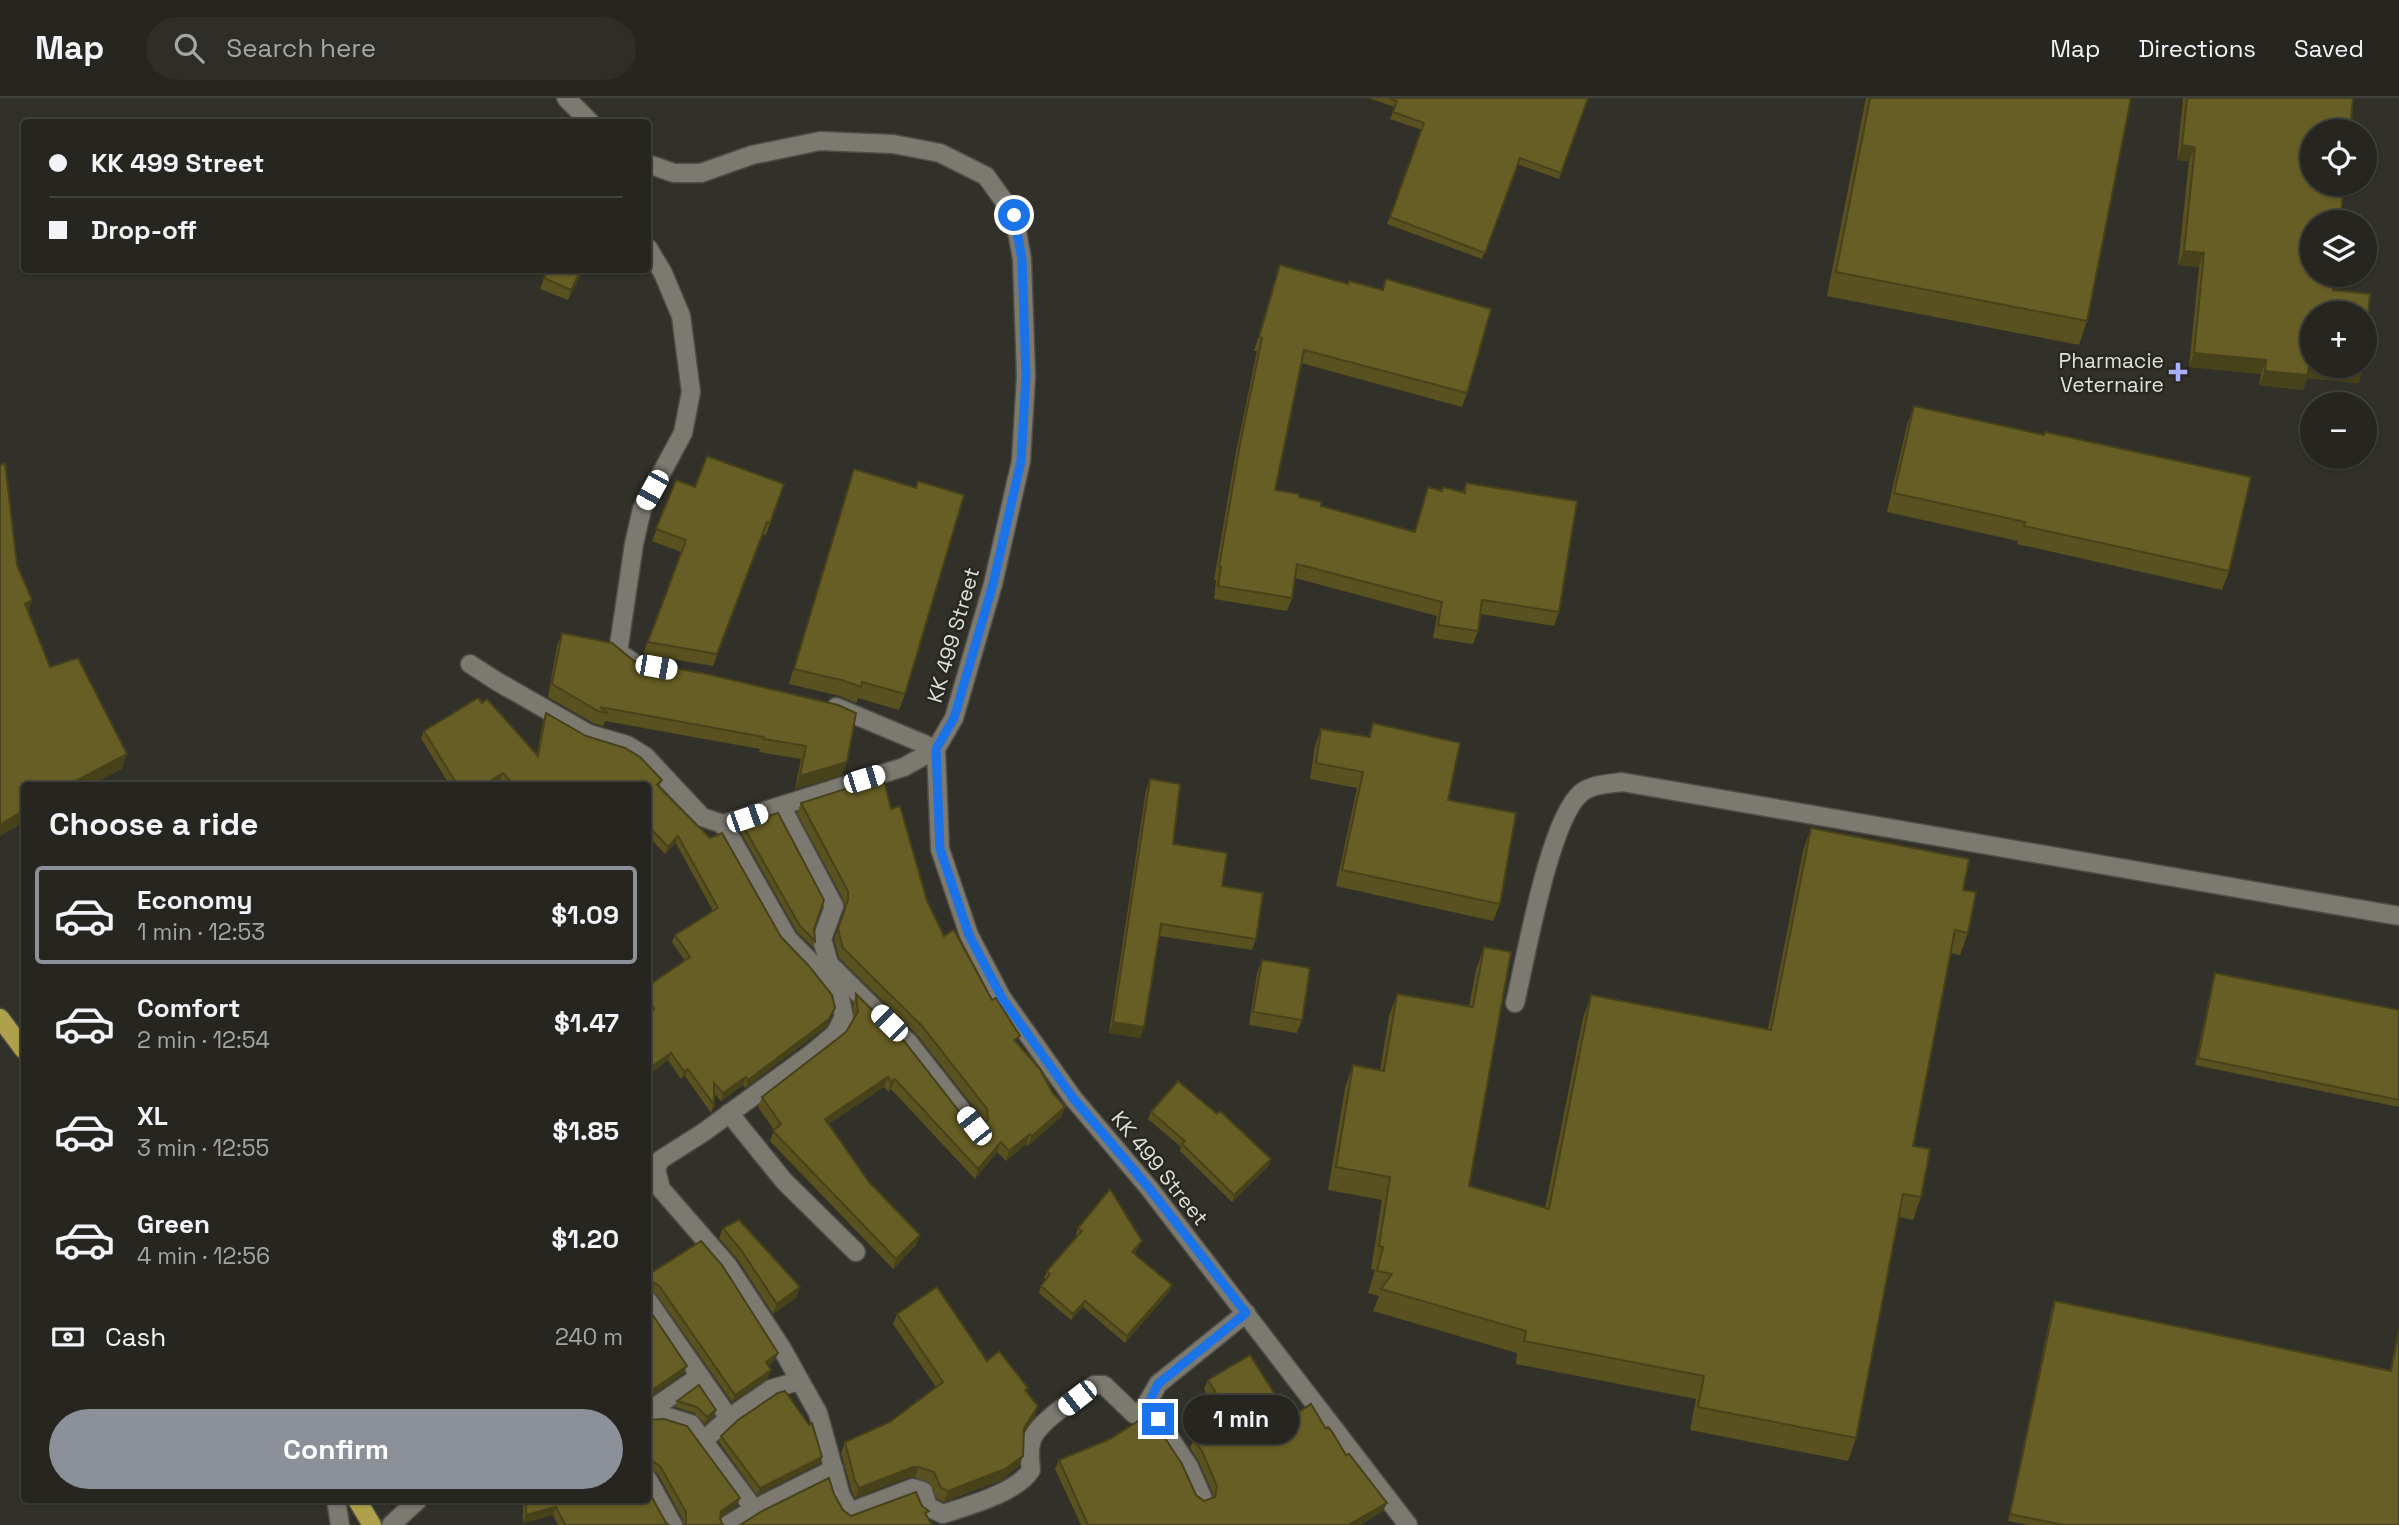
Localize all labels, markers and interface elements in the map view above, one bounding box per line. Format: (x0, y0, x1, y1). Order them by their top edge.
search box (146, 17, 636, 80)
text: Map (35, 27, 104, 69)
icon: search (170, 29, 208, 67)
text: Search here (226, 31, 376, 65)
text: Map (2050, 33, 2100, 64)
text: Directions (2138, 33, 2256, 64)
text: Saved (2294, 33, 2364, 64)
map controls (2300, 119, 2377, 469)
button: locate (2300, 119, 2377, 196)
text: KK 499 Street (91, 146, 264, 180)
route start (998, 199, 1030, 231)
button: layers (2300, 210, 2377, 287)
text: Drop-off (91, 213, 197, 247)
button: + (2300, 301, 2377, 378)
place label: Pharmacie Veternaire (2059, 347, 2164, 398)
marker: Pharmacie Veternaire (2170, 364, 2186, 380)
button: − (2300, 392, 2377, 469)
car (633, 467, 672, 513)
street label: KK 499 Street (921, 564, 985, 706)
car (634, 653, 679, 681)
car (841, 763, 888, 795)
car (724, 801, 771, 835)
text: Choose a ride (49, 804, 259, 844)
text: Economy (137, 883, 253, 917)
icon: car (53, 884, 116, 947)
text: $1.09 (551, 898, 619, 932)
text: 1 min · 12:53 (137, 917, 265, 947)
text: Comfort (137, 991, 240, 1025)
icon: car (53, 992, 116, 1055)
car (867, 1001, 912, 1045)
text: $1.47 (554, 1006, 619, 1040)
text: 2 min · 12:54 (137, 1025, 270, 1055)
text: XL (137, 1099, 168, 1133)
icon: car (53, 1100, 116, 1163)
car (953, 1103, 996, 1149)
street label: KK 499 Street (1106, 1105, 1214, 1231)
text: $1.85 (553, 1114, 619, 1148)
text: 3 min · 12:55 (137, 1133, 269, 1163)
text: Green (137, 1207, 210, 1241)
icon: car (53, 1208, 116, 1271)
text: $1.20 (551, 1222, 619, 1256)
text: 4 min · 12:56 (137, 1241, 270, 1271)
icon: cash (49, 1318, 87, 1356)
text: Cash (105, 1320, 166, 1354)
text: 240 m (555, 1322, 623, 1352)
car (1054, 1377, 1101, 1419)
callout: 1 min (1182, 1394, 1298, 1444)
route end (1142, 1403, 1174, 1435)
text: 1 min (1213, 1404, 1269, 1434)
button: Confirm (49, 1409, 623, 1489)

